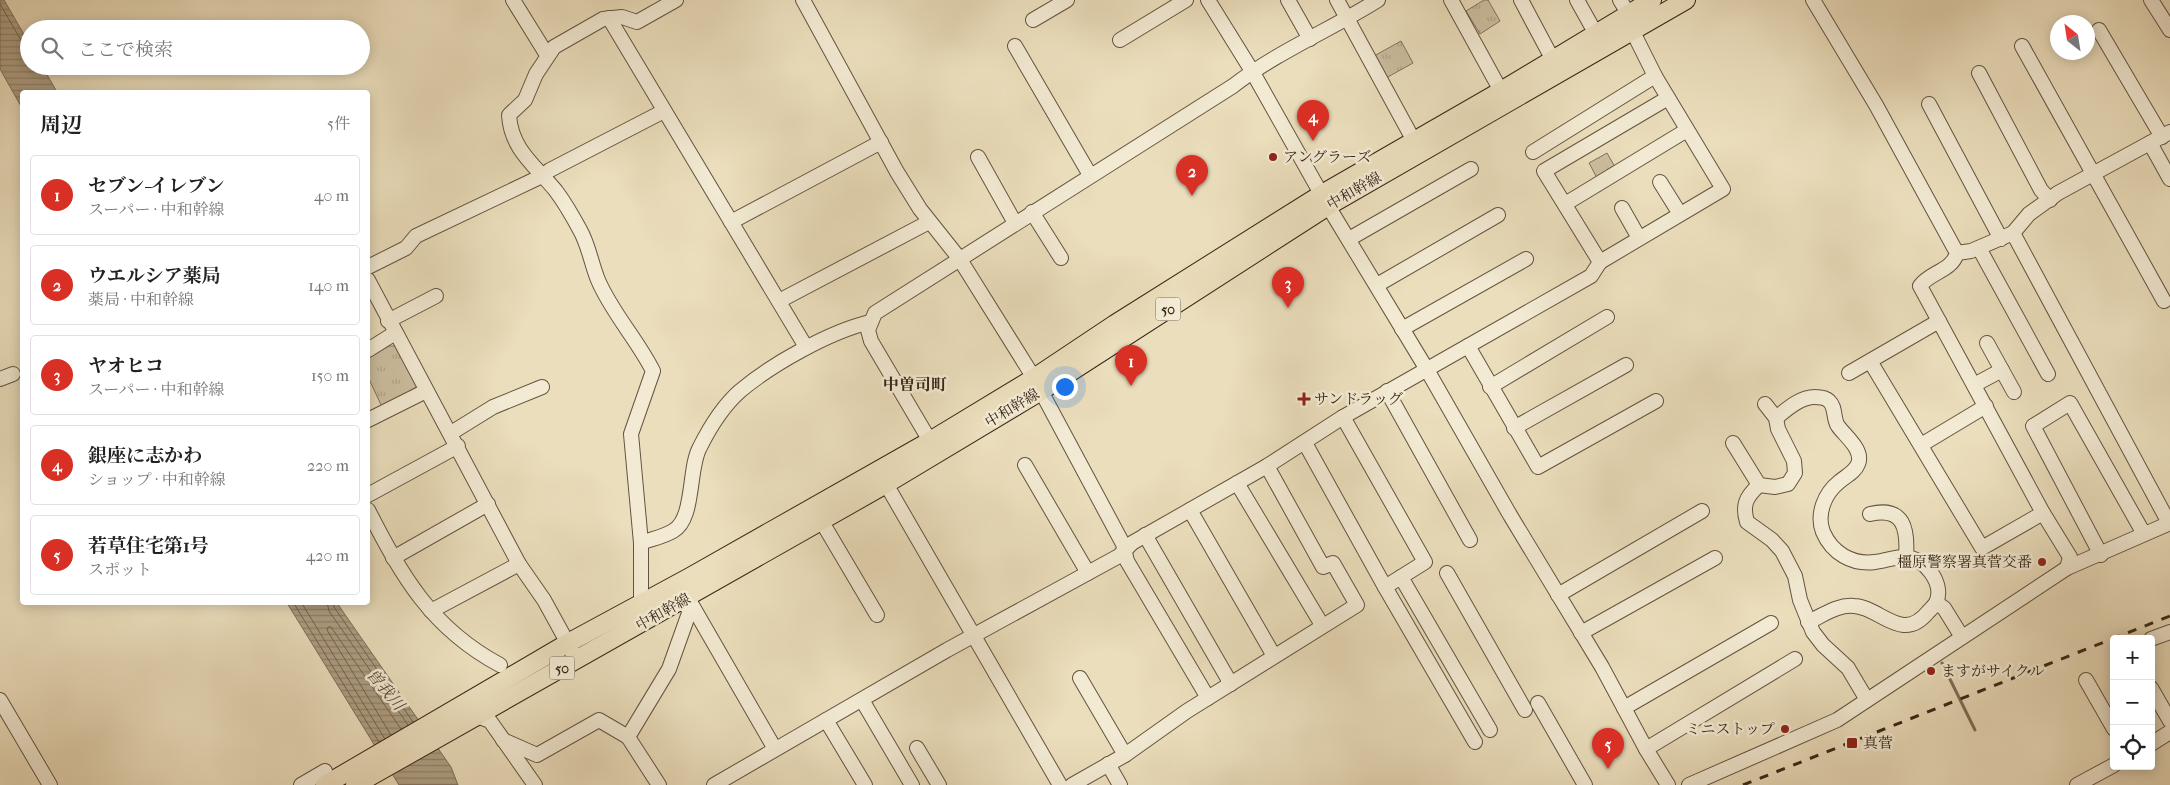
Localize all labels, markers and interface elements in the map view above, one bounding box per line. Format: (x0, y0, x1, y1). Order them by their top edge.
north arrow (2050, 15, 2095, 60)
search box (20, 20, 370, 75)
icon: search (38, 34, 66, 62)
text: ここで検索 (78, 39, 173, 61)
pin: 4 (1297, 100, 1329, 141)
text: 周辺 (40, 113, 82, 137)
text: 5件 (327, 114, 350, 133)
place label: アングラーズ (1283, 148, 1371, 166)
marker: アングラーズ (1267, 151, 1279, 163)
pin: 2 (1176, 155, 1208, 196)
street label: 中和幹線 (1324, 168, 1384, 214)
text: セブン-イレブン (88, 175, 224, 197)
text: 1 (54, 186, 60, 205)
text: 40 m (314, 186, 349, 205)
text: スーパー · 中和幹線 (88, 200, 225, 219)
text: ウエルシア薬局 (88, 265, 221, 287)
pin: 3 (1272, 267, 1304, 308)
text: 2 (53, 276, 61, 295)
text: 140 m (308, 276, 349, 295)
text: 薬局 · 中和幹線 (88, 290, 194, 309)
road number: 50 (1156, 298, 1180, 320)
pin: 1 (1115, 345, 1147, 386)
text: ヤオヒコ (88, 355, 164, 377)
text: 3 (54, 366, 60, 385)
text: 150 m (311, 366, 349, 385)
your location (1052, 374, 1078, 400)
district label: 中曽司町 (883, 375, 947, 394)
text: スーパー · 中和幹線 (88, 380, 225, 399)
street label: 中和幹線 (982, 385, 1042, 431)
place label: サンドラッグ (1314, 390, 1403, 408)
marker: サンドラッグ (1298, 393, 1310, 405)
text: 銀座に志かわ (88, 445, 202, 467)
text: 4 (52, 456, 62, 475)
text: 220 m (307, 456, 349, 475)
text: ショップ · 中和幹線 (88, 470, 226, 489)
text: 若草住宅第1号 (88, 535, 209, 557)
text: 5 (54, 546, 60, 565)
text: 420 m (306, 546, 349, 565)
place label: 橿原警察署真菅交番 (1897, 553, 2032, 571)
marker: 橿原警察署真菅交番 (2036, 556, 2048, 568)
text: スポット (88, 560, 152, 579)
street label: 中和幹線 (632, 590, 694, 634)
map controls (2110, 635, 2155, 770)
button: + (2110, 635, 2155, 680)
road number: 50 (550, 656, 574, 680)
place label: ますがサイクル (1941, 662, 2044, 680)
water label: 曽我川 (363, 665, 410, 715)
marker: ますがサイクル (1925, 665, 1937, 677)
button: − (2110, 680, 2155, 725)
place label: ミニストップ (1685, 720, 1775, 738)
marker: ミニストップ (1779, 723, 1791, 735)
button: locate (2110, 725, 2155, 770)
pin: 5 (1592, 728, 1624, 769)
place label: 真菅 (1863, 734, 1893, 752)
marker: 真菅 (1845, 736, 1859, 750)

